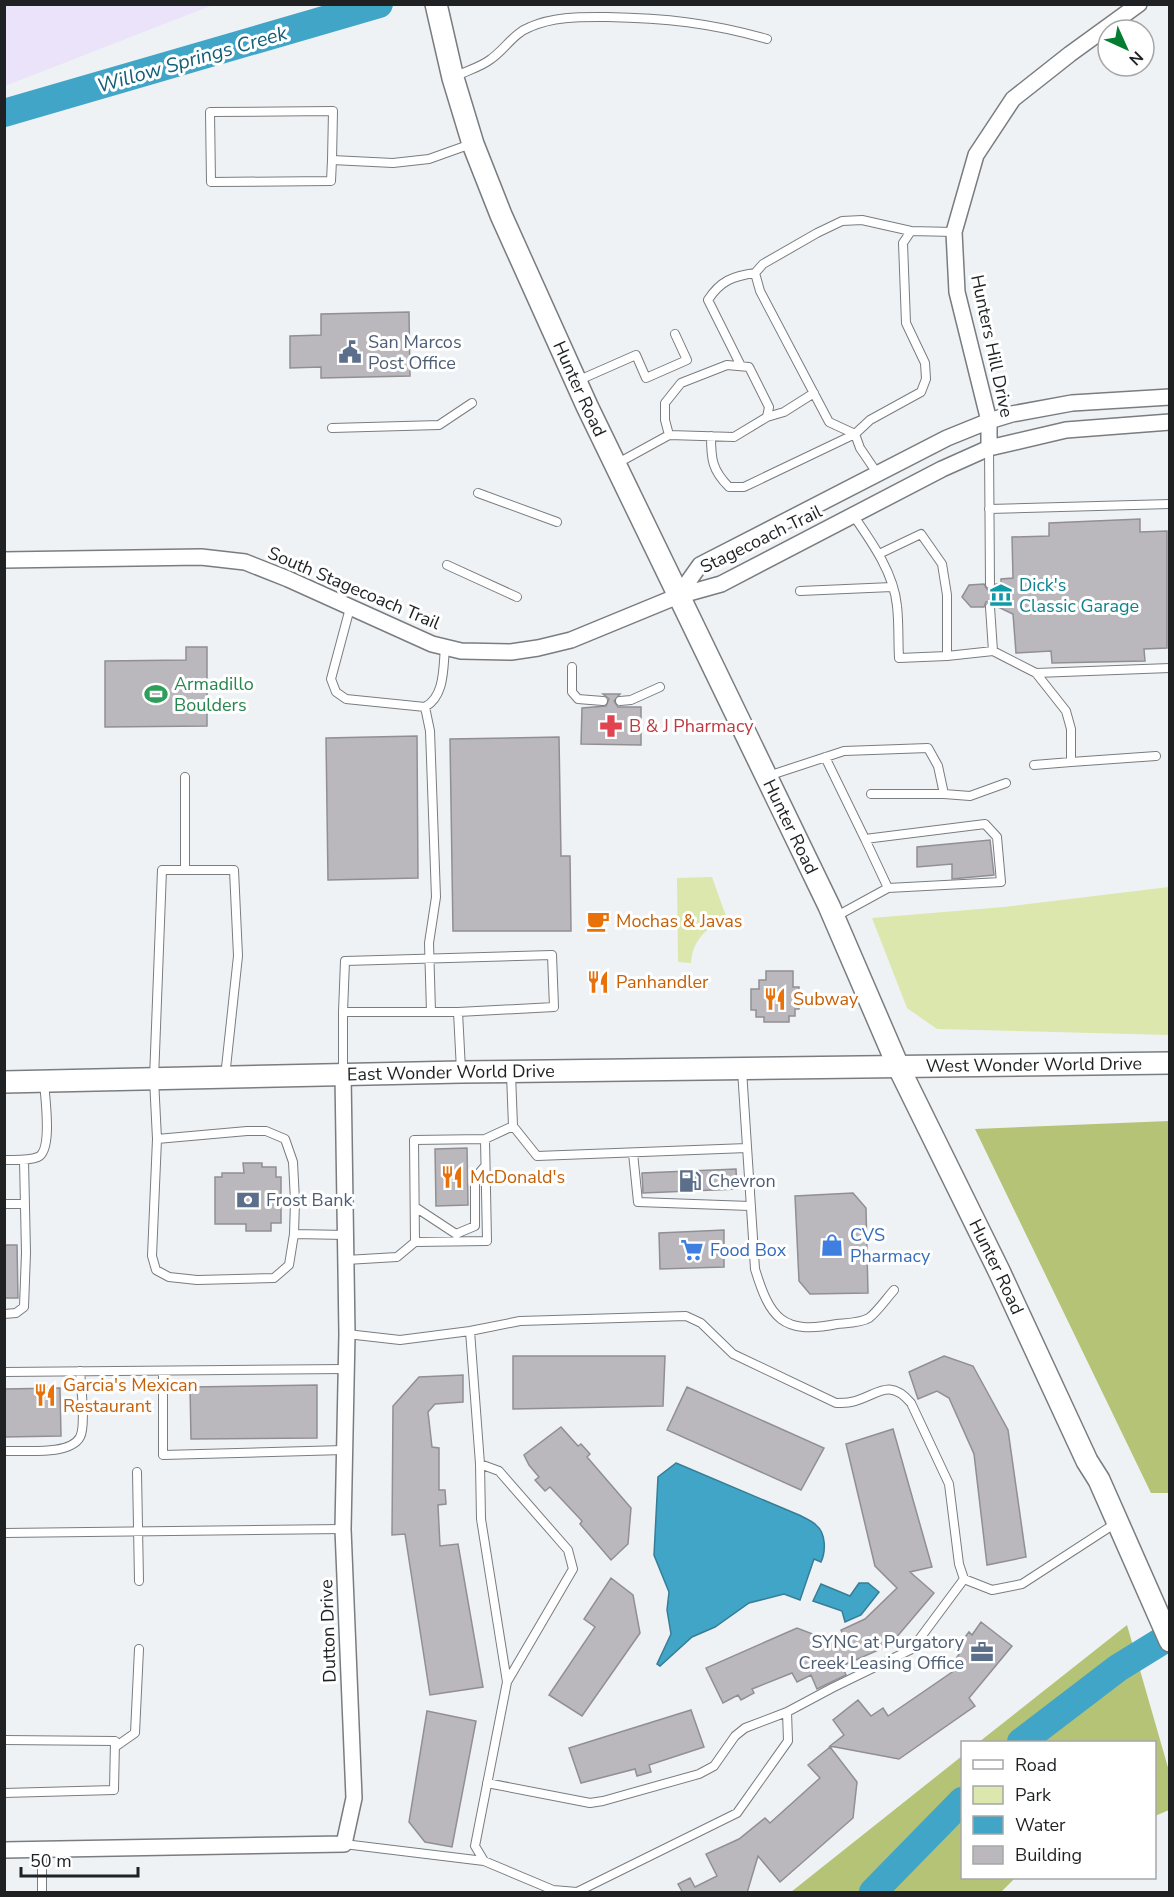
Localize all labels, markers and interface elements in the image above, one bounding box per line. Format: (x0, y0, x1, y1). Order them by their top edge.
north arrow (1096, 18, 1156, 78)
water label: Willow Springs Creek (94, 19, 291, 100)
text: N (1124, 46, 1148, 70)
street label: Hunters Hill Drive (965, 272, 1019, 420)
place label: San Marcos Post Office (368, 330, 462, 375)
street label: Hunter Road (547, 337, 612, 441)
public building icon: San Marcos Post Office (337, 339, 363, 365)
street label: Stagecoach Trail (696, 499, 827, 579)
street label: South Stagecoach Trail (264, 541, 444, 635)
place label: Dick's Classic Garage (1019, 573, 1139, 618)
museum icon: Dick's Classic Garage (988, 582, 1014, 608)
place label: Armadillo Boulders (174, 672, 254, 717)
sports icon: Armadillo Boulders (143, 681, 169, 707)
pharmacy icon: B & J Pharmacy (598, 713, 624, 739)
place label: B & J Pharmacy (629, 714, 754, 738)
street label: Hunter Road (757, 775, 824, 878)
cafe icon: Mochas & Javas (585, 908, 611, 934)
place label: Mochas & Javas (616, 909, 742, 933)
restaurant icon: Panhandler (585, 969, 611, 995)
place label: Panhandler (616, 970, 709, 994)
restaurant icon: Subway (762, 986, 788, 1012)
place label: Subway (793, 987, 859, 1011)
street label: West Wonder World Drive (925, 1051, 1142, 1078)
street label: East Wonder World Drive (347, 1059, 555, 1086)
restaurant icon: McDonald's (439, 1164, 465, 1190)
place label: McDonald's (470, 1165, 565, 1189)
fuel station icon: Chevron (677, 1168, 703, 1194)
place label: Chevron (708, 1169, 776, 1193)
bank icon: Frost Bank (235, 1187, 261, 1213)
place label: Frost Bank (266, 1188, 353, 1212)
street label: Hunter Road (963, 1215, 1029, 1318)
place label: CVS Pharmacy (850, 1223, 931, 1268)
shop icon: CVS Pharmacy (819, 1232, 845, 1258)
supermarket icon: Food Box (679, 1237, 705, 1263)
place label: Food Box (710, 1238, 787, 1262)
place label: Garcia's Mexican Restaurant (63, 1373, 198, 1418)
restaurant icon: Garcia's Mexican Restaurant (32, 1382, 58, 1408)
street label: Dutton Drive (314, 1579, 342, 1683)
place label: SYNC at Purgatory Creek Leasing Office (798, 1630, 965, 1675)
office icon: SYNC at Purgatory Creek Leasing Office (969, 1639, 995, 1665)
legend (961, 1741, 1156, 1879)
text: Road (1015, 1753, 1057, 1777)
text: Park (1015, 1783, 1052, 1807)
text: Water (1015, 1813, 1066, 1837)
scale bar (21, 1840, 138, 1878)
text: Building (1015, 1843, 1082, 1867)
text: 50 m (30, 1849, 72, 1873)

